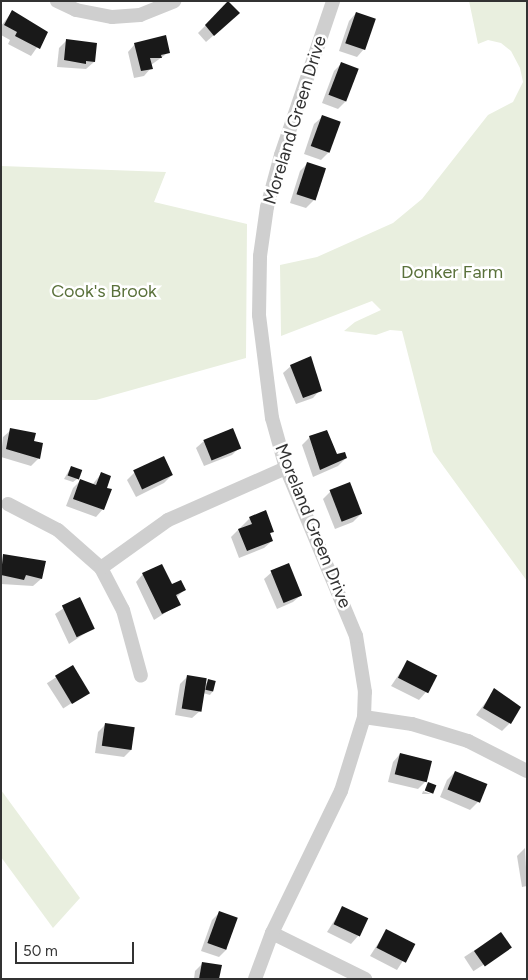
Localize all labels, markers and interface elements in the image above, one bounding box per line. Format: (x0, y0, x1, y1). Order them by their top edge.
street label: Moreland Green Drive (259, 33, 331, 207)
park label: Donker Farm (401, 261, 503, 283)
park label: Cook's Brook (51, 280, 157, 302)
street label: Moreland Green Drive (270, 441, 356, 611)
scale bar (18, 932, 136, 964)
text: 50 m (23, 942, 58, 960)

